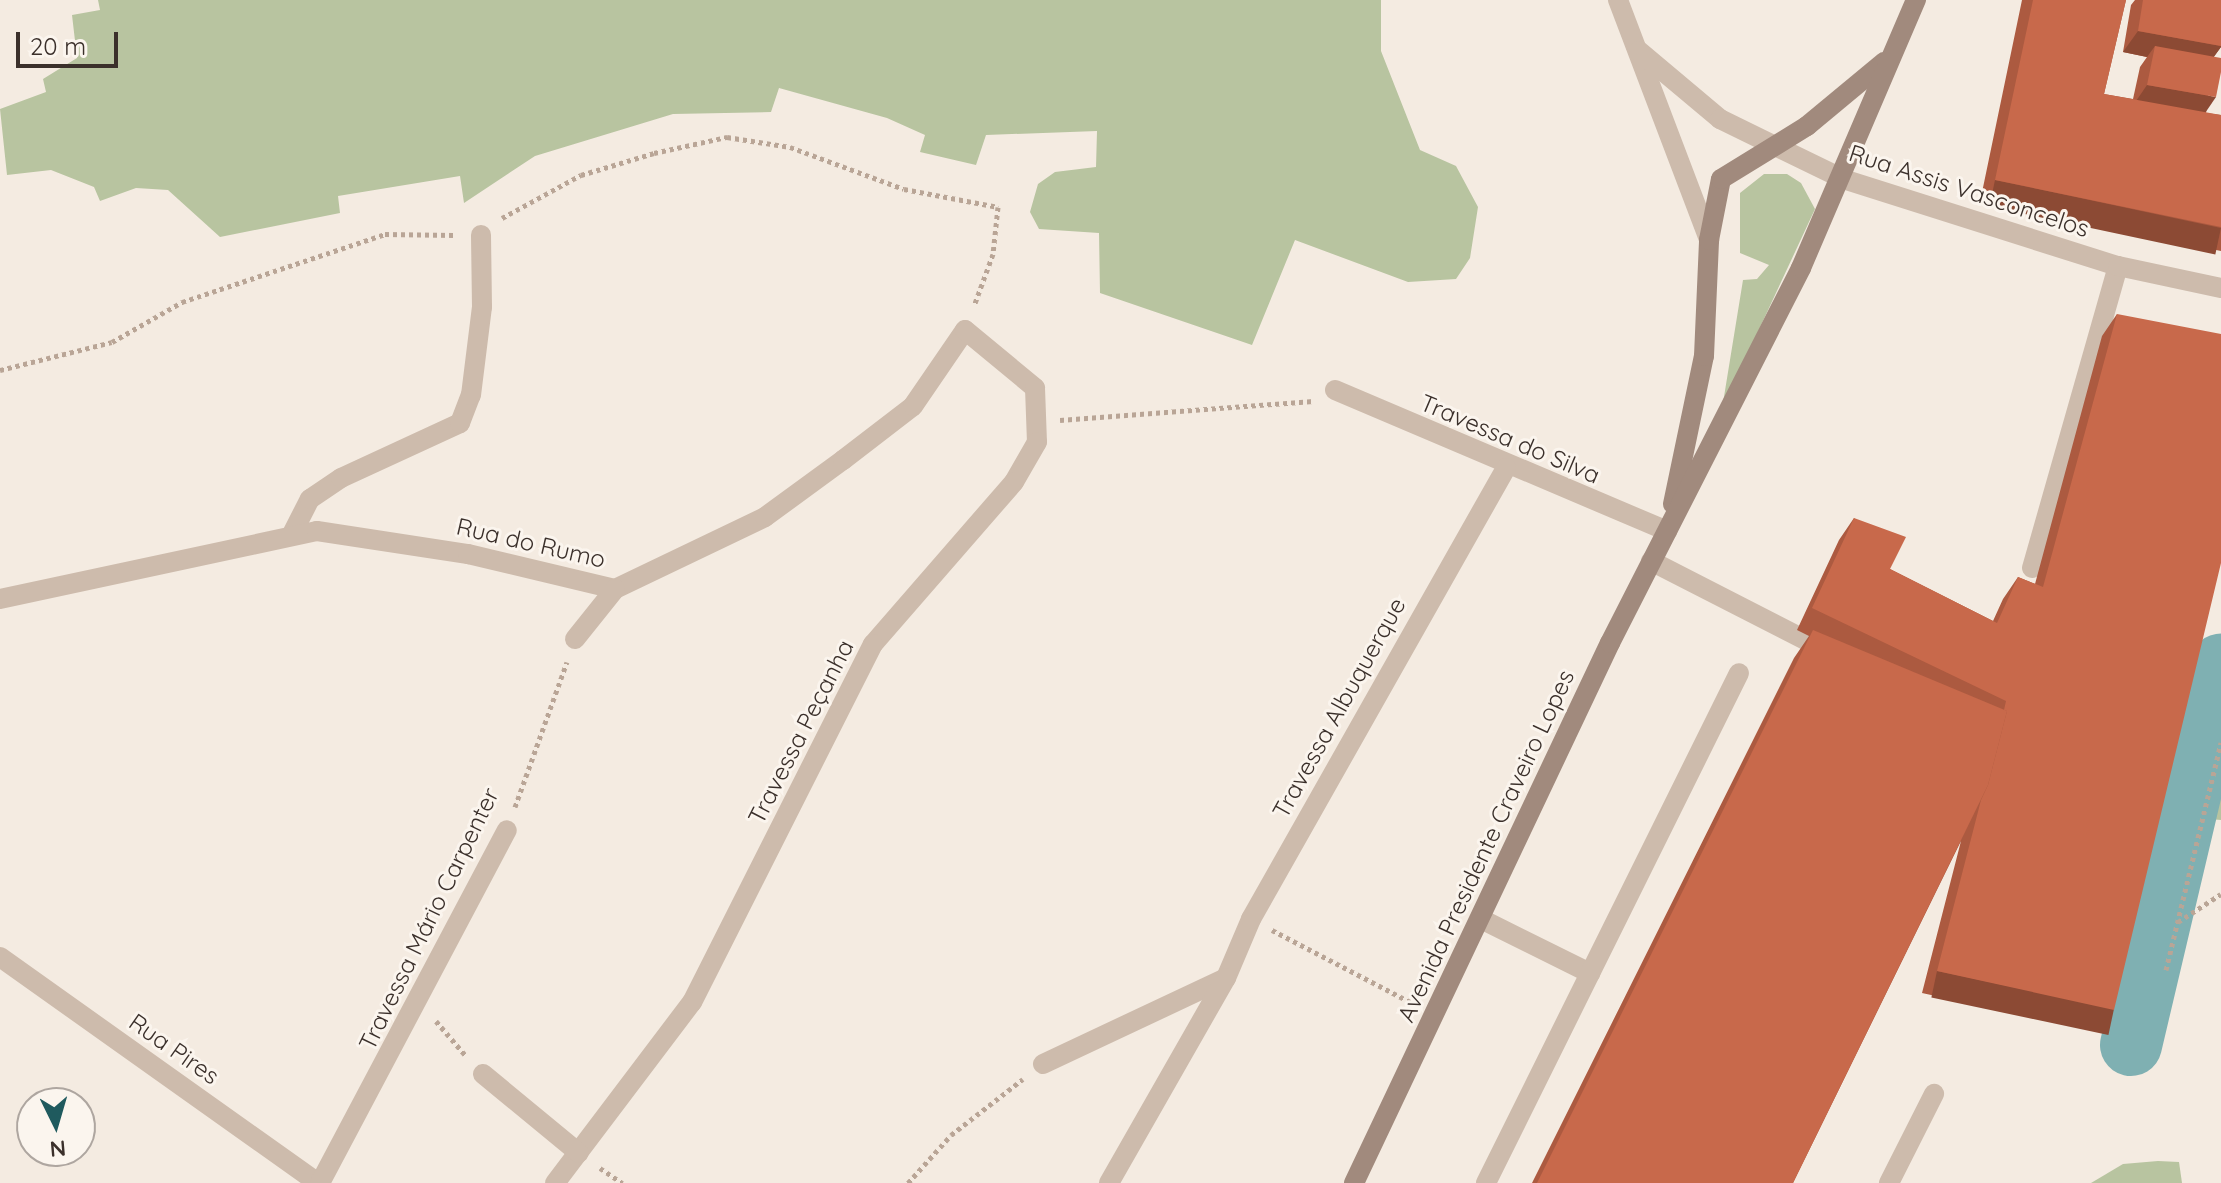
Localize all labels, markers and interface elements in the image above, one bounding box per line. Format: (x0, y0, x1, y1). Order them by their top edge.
scale bar (20, 16, 122, 66)
text: 20 m (30, 31, 86, 61)
street label: Rua Assis Vasconcelos (1845, 139, 2093, 243)
street label: Travessa do Silva (1416, 388, 1604, 490)
street label: Rua do Rumo (454, 512, 608, 574)
street label: Travessa Albuquerque (1266, 593, 1412, 823)
street label: Travessa Peçanha (742, 635, 860, 829)
street label: Avenida Presidente Craveiro Lopes (1392, 665, 1580, 1027)
street label: Travessa Mário Carpenter (353, 783, 505, 1055)
street label: Rua Pires (123, 1008, 225, 1090)
north arrow (16, 1087, 96, 1167)
text: N (49, 1134, 67, 1164)

